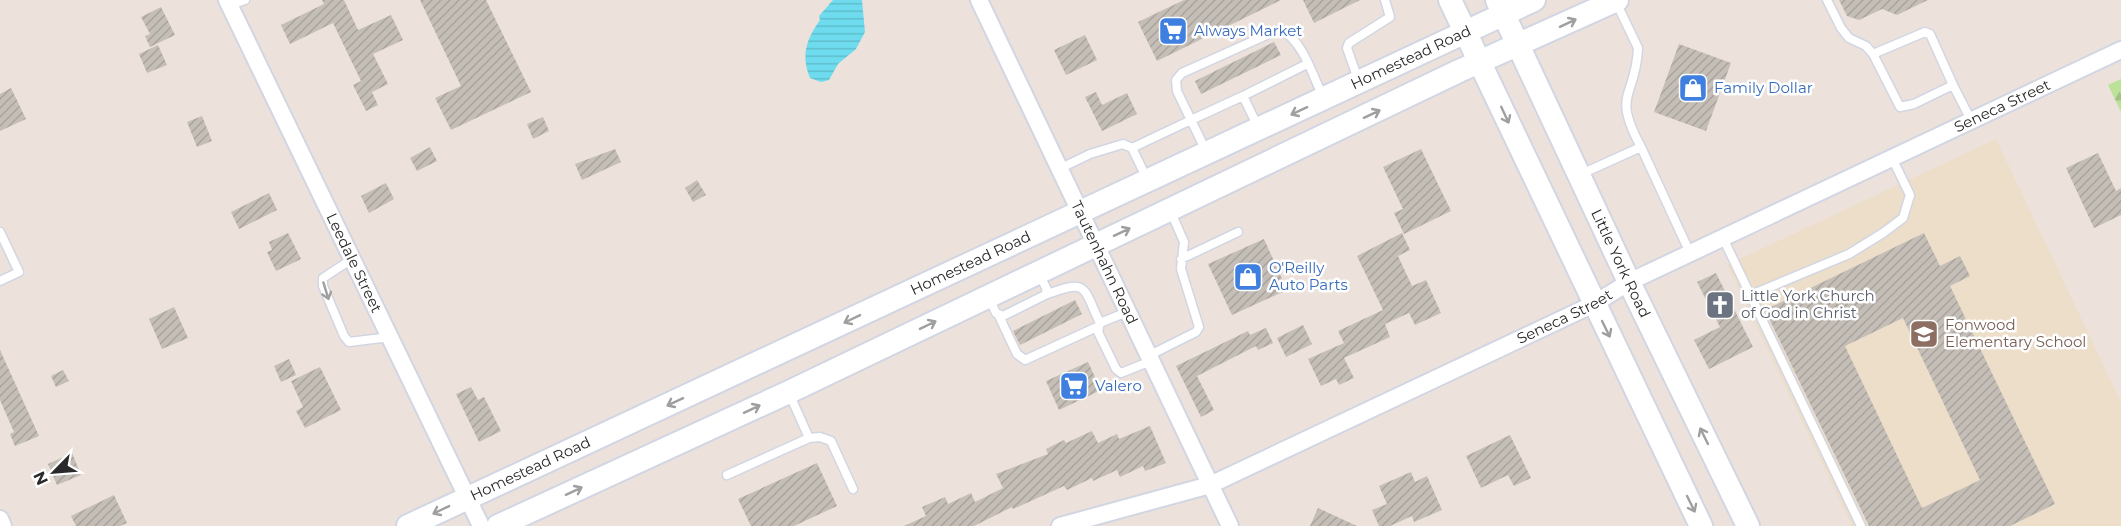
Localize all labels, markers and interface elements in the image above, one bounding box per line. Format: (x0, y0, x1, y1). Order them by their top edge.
supermarket icon: Always Market (1157, 15, 1189, 47)
one-way arrow (1559, 16, 1577, 28)
place label: Always Market (1194, 21, 1302, 40)
street label: Homestead Road (1347, 21, 1474, 93)
shop icon: Family Dollar (1677, 72, 1709, 104)
street label: Seneca Street (1951, 75, 2053, 136)
place label: Family Dollar (1714, 78, 1813, 97)
one-way arrow (1291, 105, 1309, 117)
one-way arrow (1499, 105, 1511, 123)
one-way arrow (1363, 108, 1381, 120)
street label: Tautenhahn Road (1067, 198, 1142, 327)
street label: Little York Road (1587, 206, 1655, 321)
street label: Leedale Street (322, 210, 387, 316)
one-way arrow (1113, 225, 1131, 237)
street label: Homestead Road (907, 226, 1034, 299)
place label: O'Reilly Auto Parts (1269, 258, 1348, 294)
shop icon: O'Reilly Auto Parts (1232, 261, 1264, 293)
one-way arrow (321, 281, 332, 300)
street label: Seneca Street (1514, 285, 1616, 348)
place label: Little York Church of God in Christ (1741, 286, 1875, 322)
church icon: Little York Church of God in Christ (1704, 289, 1736, 321)
one-way arrow (843, 313, 861, 325)
place label: Fonwood Elementary School (1945, 315, 2086, 351)
school or university icon: Fonwood Elementary School (1908, 318, 1940, 350)
one-way arrow (918, 319, 936, 331)
one-way arrow (1600, 320, 1612, 337)
supermarket icon: Valero (1058, 370, 1090, 402)
place label: Valero (1095, 376, 1142, 395)
one-way arrow (667, 396, 685, 408)
one-way arrow (742, 403, 760, 415)
one-way arrow (1698, 427, 1709, 445)
street label: Homestead Road (467, 432, 593, 505)
north arrow (24, 442, 84, 502)
text: N (30, 468, 52, 488)
one-way arrow (565, 484, 583, 496)
one-way arrow (1685, 495, 1697, 513)
one-way arrow (433, 504, 451, 516)

